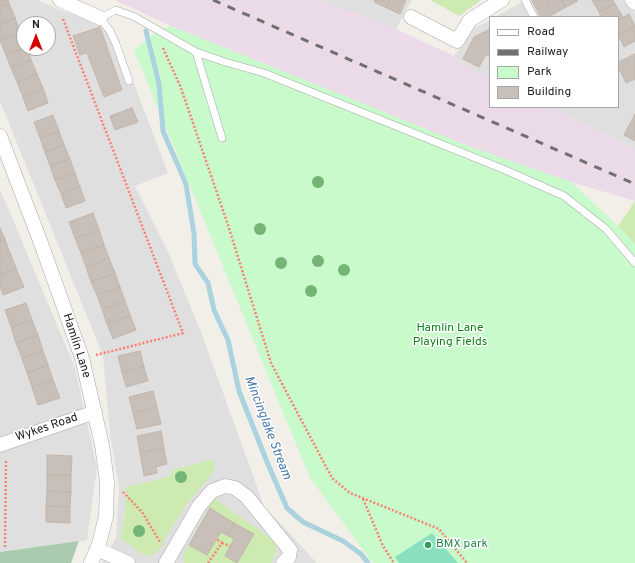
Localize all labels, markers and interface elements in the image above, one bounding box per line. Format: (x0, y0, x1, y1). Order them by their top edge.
north arrow (16, 16, 56, 56)
legend (489, 16, 619, 108)
text: N (32, 18, 40, 32)
text: Road (527, 24, 555, 40)
text: Railway (527, 44, 568, 60)
text: Park (527, 64, 552, 80)
text: Building (527, 84, 571, 100)
street label: Hamlin Lane (59, 312, 93, 380)
park label: Hamlin Lane Playing Fields (413, 322, 487, 350)
water label: Mincinglake Stream (240, 374, 294, 482)
street label: Wykes Road (14, 411, 80, 445)
place label: BMX park (436, 538, 488, 552)
marker: BMX park (423, 540, 433, 550)

